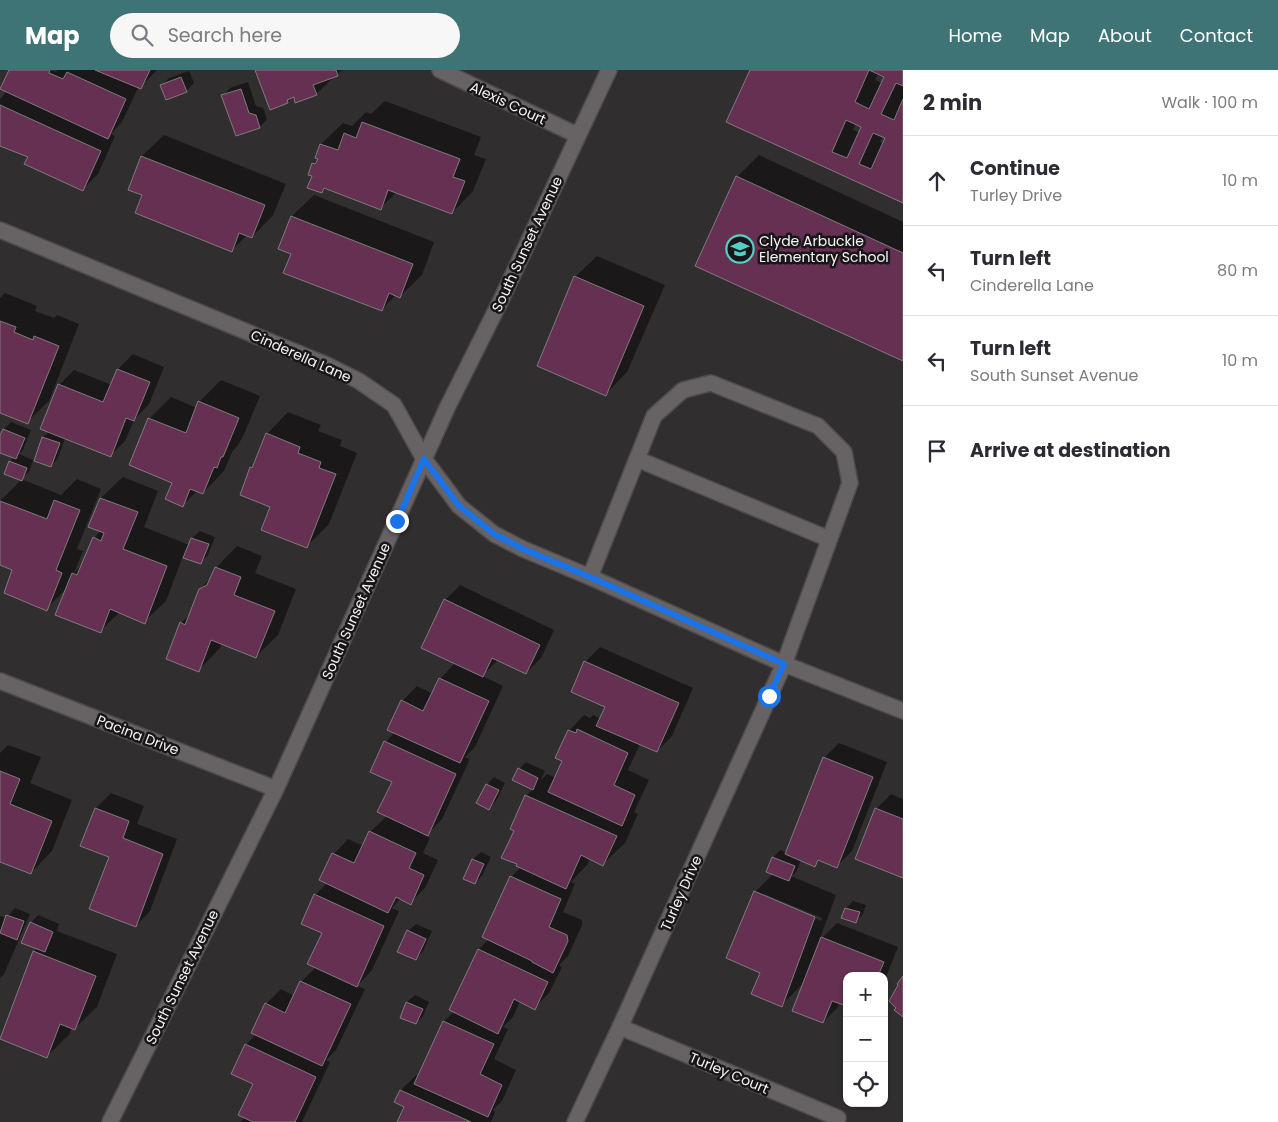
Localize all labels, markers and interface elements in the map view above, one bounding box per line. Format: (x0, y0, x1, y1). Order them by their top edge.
search box (110, 13, 460, 58)
text: Map (25, 19, 80, 52)
icon: search (128, 21, 156, 49)
text: Search here (168, 22, 282, 49)
text: Home (948, 23, 1002, 48)
text: Map (1030, 23, 1070, 48)
text: About (1098, 23, 1152, 48)
text: Contact (1180, 23, 1253, 48)
street label: Alexis Court (467, 77, 549, 129)
text: 2 min (923, 88, 982, 117)
text: Walk · 100 m (1161, 91, 1258, 114)
text: Continue (970, 155, 1060, 182)
icon: ahead (923, 167, 951, 195)
text: 10 m (1222, 169, 1258, 192)
street label: South Sunset Avenue (487, 173, 567, 315)
text: Turley Drive (970, 184, 1062, 207)
place label: Clyde Arbuckle Elementary School (759, 231, 889, 267)
school or university icon: Clyde Arbuckle Elementary School (725, 234, 755, 264)
text: Turn left (970, 245, 1051, 272)
icon: left (923, 257, 951, 285)
text: 80 m (1217, 259, 1258, 282)
text: Cinderella Lane (970, 274, 1094, 297)
street label: Cinderella Lane (247, 325, 355, 387)
text: Turn left (970, 335, 1051, 362)
icon: left (923, 347, 951, 375)
text: 10 m (1222, 349, 1258, 372)
text: South Sunset Avenue (970, 364, 1139, 387)
icon: arrive (923, 437, 951, 465)
text: Arrive at destination (970, 437, 1171, 464)
route end (386, 510, 409, 533)
street label: South Sunset Avenue (317, 539, 395, 682)
route start (758, 685, 781, 708)
street label: Pacina Drive (94, 710, 182, 760)
street label: Turley Drive (655, 852, 707, 934)
street label: South Sunset Avenue (141, 906, 223, 1048)
map controls (843, 972, 888, 1107)
button: + (843, 972, 888, 1017)
button: − (843, 1017, 888, 1062)
street label: Turley Court (686, 1047, 772, 1099)
button: locate (843, 1062, 888, 1107)

